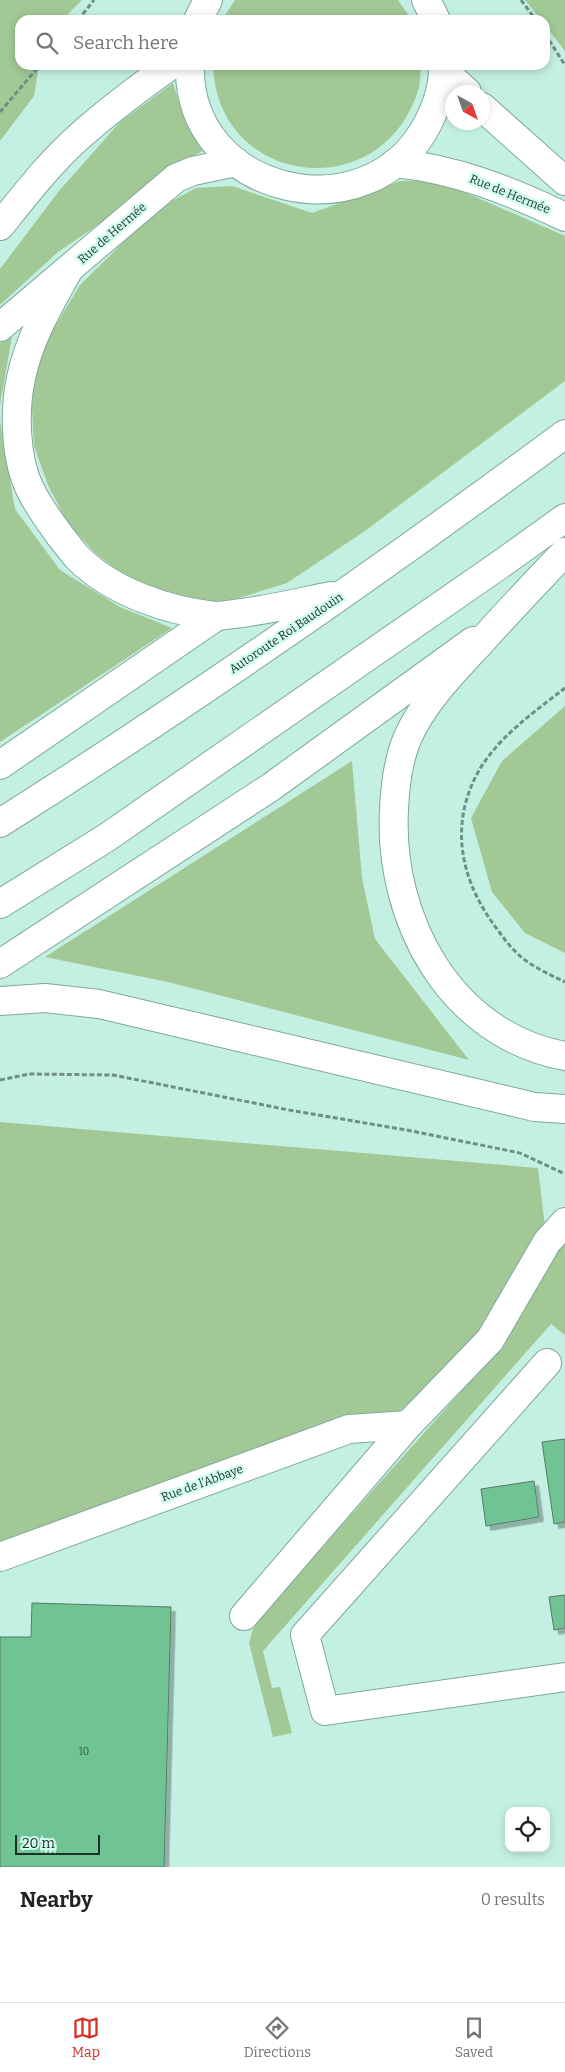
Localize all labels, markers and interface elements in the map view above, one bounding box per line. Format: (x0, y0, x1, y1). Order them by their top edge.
search box (15, 15, 550, 70)
icon: search (33, 29, 61, 57)
text: Search here (73, 31, 178, 54)
north arrow (445, 85, 490, 130)
street label: Rue de Hermée (468, 171, 552, 217)
street label: Rue de Hermée (75, 200, 149, 266)
street label: Autoroute Roi Baudouin (227, 590, 346, 676)
street label: Rue de l'Abbaye (159, 1462, 245, 1504)
house number: 10 (79, 1746, 89, 1758)
map controls (505, 1807, 550, 1852)
button: locate (505, 1807, 550, 1852)
scale bar (15, 1832, 100, 1855)
text: 20 m (22, 1835, 55, 1852)
text: Nearby (20, 1887, 93, 1913)
text: 0 results (481, 1890, 545, 1909)
tab: Map (72, 2014, 100, 2061)
tab: Directions (244, 2014, 311, 2061)
tab: Saved (455, 2014, 493, 2061)

